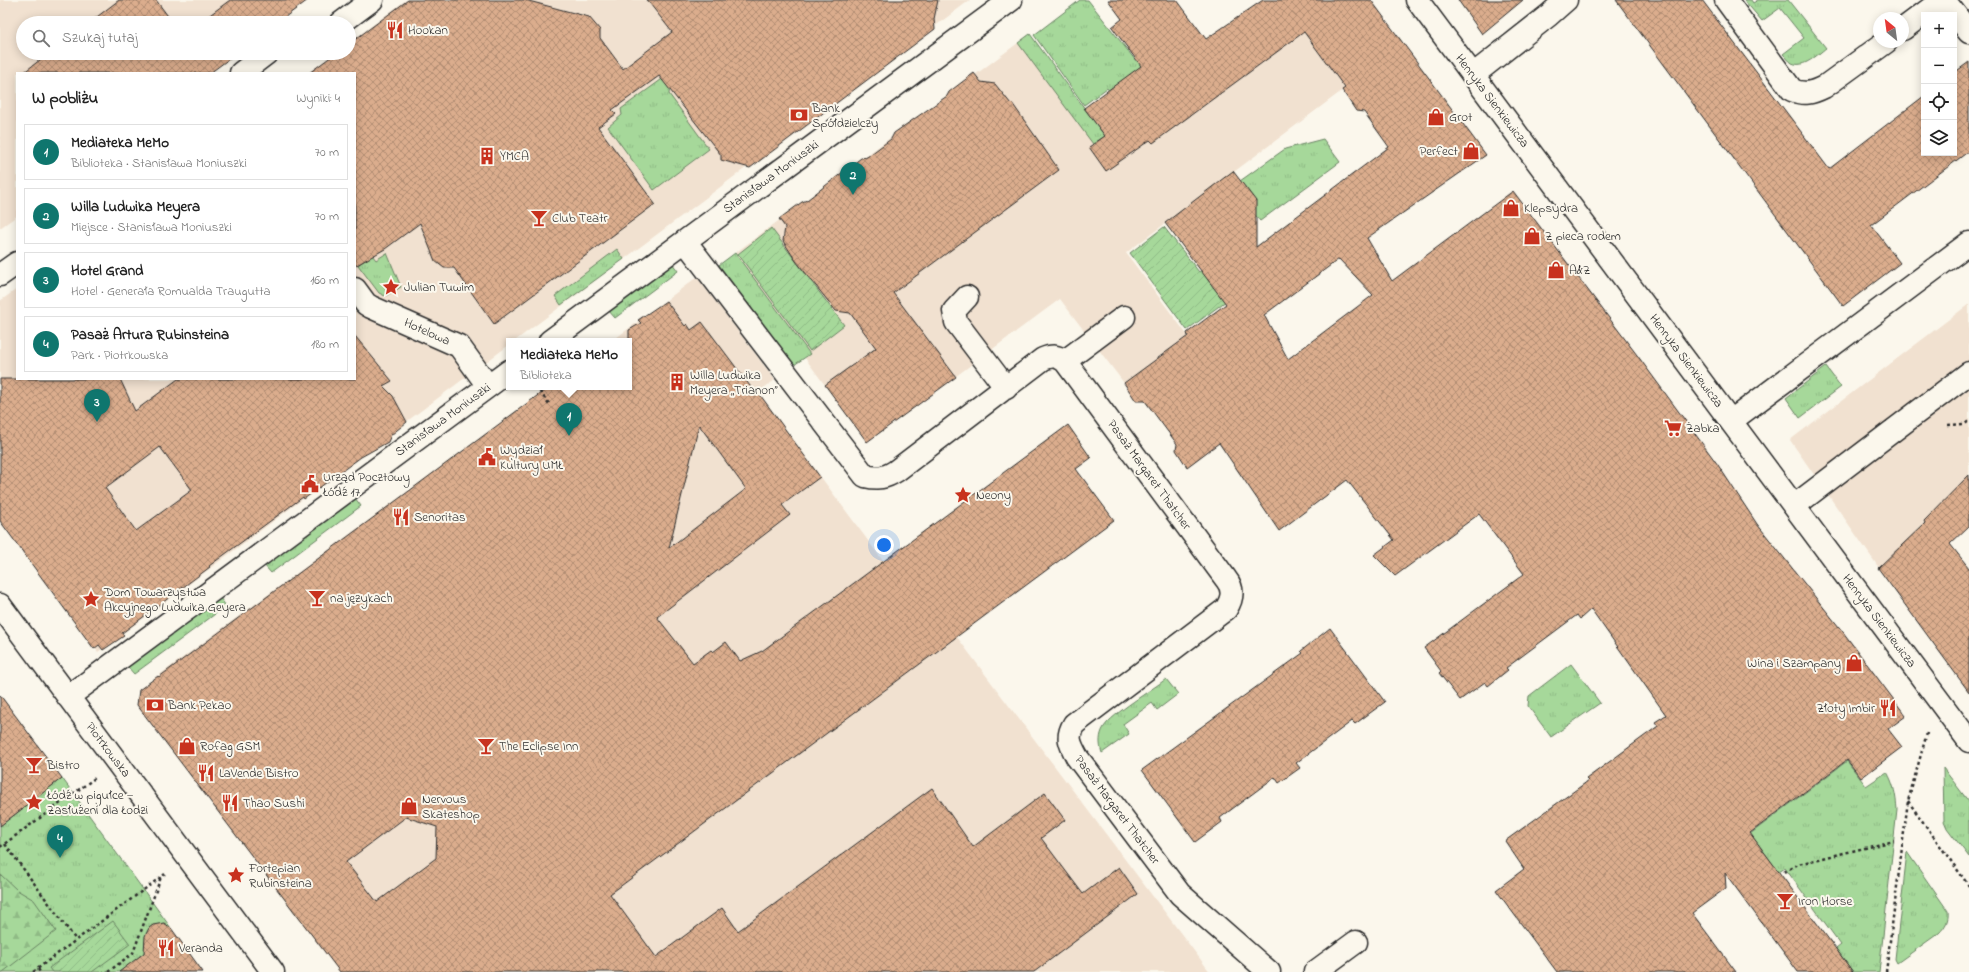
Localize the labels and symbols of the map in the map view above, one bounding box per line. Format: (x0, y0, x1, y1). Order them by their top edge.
north arrow (1873, 12, 1909, 48)
restaurant icon: Hookan (385, 20, 405, 40)
place label: Hookan (408, 21, 448, 40)
street label: Henryka Sienkiewicza (1450, 50, 1534, 152)
place label: Bank Spółdzielczy (811, 99, 878, 134)
bank icon: Bank Spółdzielczy (789, 105, 809, 125)
shop icon: Grot (1426, 107, 1446, 127)
place label: Grot (1449, 108, 1473, 127)
street label: Stanisława Moniuszki (719, 136, 823, 218)
shop icon: Perfect (1461, 141, 1481, 161)
place label: Perfect (1419, 142, 1459, 161)
building icon: YMCA (477, 146, 497, 166)
place label: YMCA (500, 147, 529, 166)
pin: 2 (840, 162, 866, 195)
shop icon: Klepsydra (1501, 198, 1521, 218)
place label: Klepsydra (1524, 199, 1578, 219)
bar icon: Club Teatr (529, 208, 549, 228)
place label: Club Teatr (552, 209, 608, 228)
shop icon: Z pieca rodem (1522, 226, 1542, 246)
place label: Z pieca rodem (1545, 227, 1621, 246)
shop icon: A&Z (1546, 260, 1566, 280)
place label: A&Z (1569, 261, 1590, 280)
place icon: Julian Tuwim (381, 277, 401, 297)
place label: Julian Tuwim (404, 278, 474, 297)
street label: Henryka Sienkiewicza (1644, 310, 1728, 412)
street label: Hotelowa (401, 313, 453, 351)
place label: Willa Ludwika Meyera „Trianon” (690, 366, 778, 401)
building icon: Willa Ludwika Meyera „Trianon” (667, 372, 687, 392)
street label: Stanisława Moniuszki (391, 379, 495, 461)
pin: 3 (84, 389, 110, 422)
pin: 1 (556, 403, 582, 436)
street label: Pasaż Margaret Thatcher (1102, 416, 1196, 535)
supermarket icon: Żabka (1663, 418, 1683, 438)
place label: Żabka (1686, 419, 1720, 438)
place label: Wydział Kultury UMŁ (500, 441, 563, 476)
public building icon: Wydział Kultury UMŁ (477, 447, 497, 467)
place label: Urząd Pocztowy Łódź 17 (322, 468, 410, 502)
public building icon: Urząd Pocztowy Łódź 17 (300, 474, 320, 494)
place icon: Neony (953, 485, 973, 505)
place label: Neony (976, 486, 1011, 506)
restaurant icon: Senoritas (391, 507, 411, 527)
place label: Senoritas (414, 508, 466, 527)
your location (874, 535, 894, 555)
street label: Henryka Sienkiewicza (1837, 570, 1921, 672)
place label: Dom Towarzystwa Akcyjnego Ludwika Geyera (103, 583, 246, 618)
bar icon: na językach (307, 588, 327, 608)
place icon: Dom Towarzystwa Akcyjnego Ludwika Geyera (81, 589, 101, 609)
place label: na językach (330, 589, 392, 609)
shop icon: Wina i Szampany (1844, 653, 1864, 673)
place label: Wina i Szampany (1747, 654, 1841, 674)
bank icon: Bank Pekao (145, 695, 165, 715)
place label: Bank Pekao (167, 696, 231, 715)
restaurant icon: Złoty Imbir (1878, 698, 1898, 718)
place label: Złoty Imbir (1817, 699, 1876, 719)
street label: Piotrkowska (81, 719, 135, 781)
shop icon: Rofag GSM (177, 736, 197, 756)
bar icon: The Eclipse Inn (476, 736, 496, 756)
place label: Rofag GSM (200, 737, 261, 757)
place label: The Eclipse Inn (499, 737, 579, 756)
street label: Pasaż Margaret Thatcher (1069, 751, 1165, 870)
bar icon: Bistro (24, 755, 44, 775)
place label: Bistro (46, 756, 80, 775)
restaurant icon: LaVende Bistro (196, 763, 216, 783)
place label: LaVende Bistro (219, 764, 299, 783)
place label: Łódź w pigułce — Zasłużeni dla Łodzi (46, 786, 148, 820)
place label: Nervous Skateshop (422, 790, 480, 824)
place icon: Łódź w pigułce — Zasłużeni dla Łodzi (24, 792, 44, 812)
restaurant icon: Thao Sushi (220, 793, 240, 813)
place label: Thao Sushi (243, 794, 305, 813)
shop icon: Nervous Skateshop (399, 796, 419, 816)
pin: 4 (47, 825, 73, 858)
place label: Fortepian Rubinsteina (248, 859, 312, 893)
place icon: Fortepian Rubinsteina (226, 865, 246, 885)
bar icon: Iron Horse (1775, 891, 1795, 911)
place label: Iron Horse (1798, 892, 1852, 911)
restaurant icon: Veranda (156, 938, 176, 958)
place label: Veranda (178, 939, 223, 958)

